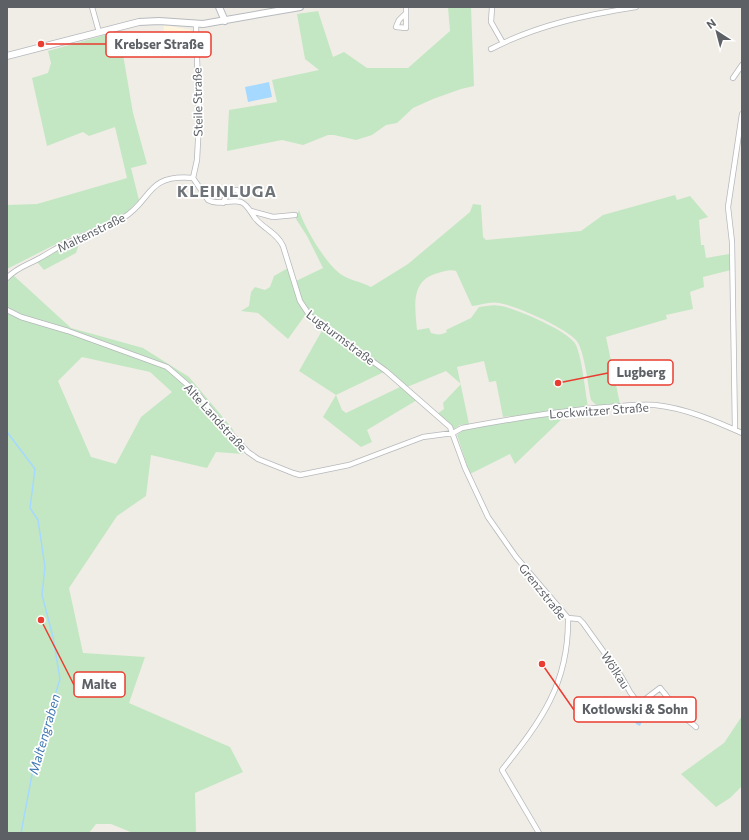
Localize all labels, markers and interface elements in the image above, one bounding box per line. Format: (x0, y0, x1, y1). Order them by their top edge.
north arrow (697, 12, 737, 52)
text: N (704, 16, 718, 31)
callout: Krebser Straße (106, 32, 211, 57)
text: Krebser Straße (114, 36, 204, 52)
street label: Steile Straße (189, 67, 205, 137)
district label: KLEINLUGA (177, 181, 277, 200)
street label: Maltenstraße (55, 210, 127, 254)
street label: Lugturmstraße (304, 307, 378, 367)
callout: Lugberg (608, 360, 673, 385)
text: Lugberg (616, 364, 666, 380)
street label: Alte Landstraße (182, 380, 250, 454)
street label: Lockwitzer Straße (549, 400, 649, 420)
street label: Grenzstraße (516, 560, 570, 622)
street label: Wölkau (599, 649, 633, 691)
callout: Malte (74, 672, 125, 697)
text: Malte (81, 676, 117, 692)
water label: Maltengraben (25, 692, 63, 776)
callout: Kotlowski & Sohn (574, 697, 696, 722)
text: Kotlowski & Sohn (582, 701, 688, 717)

